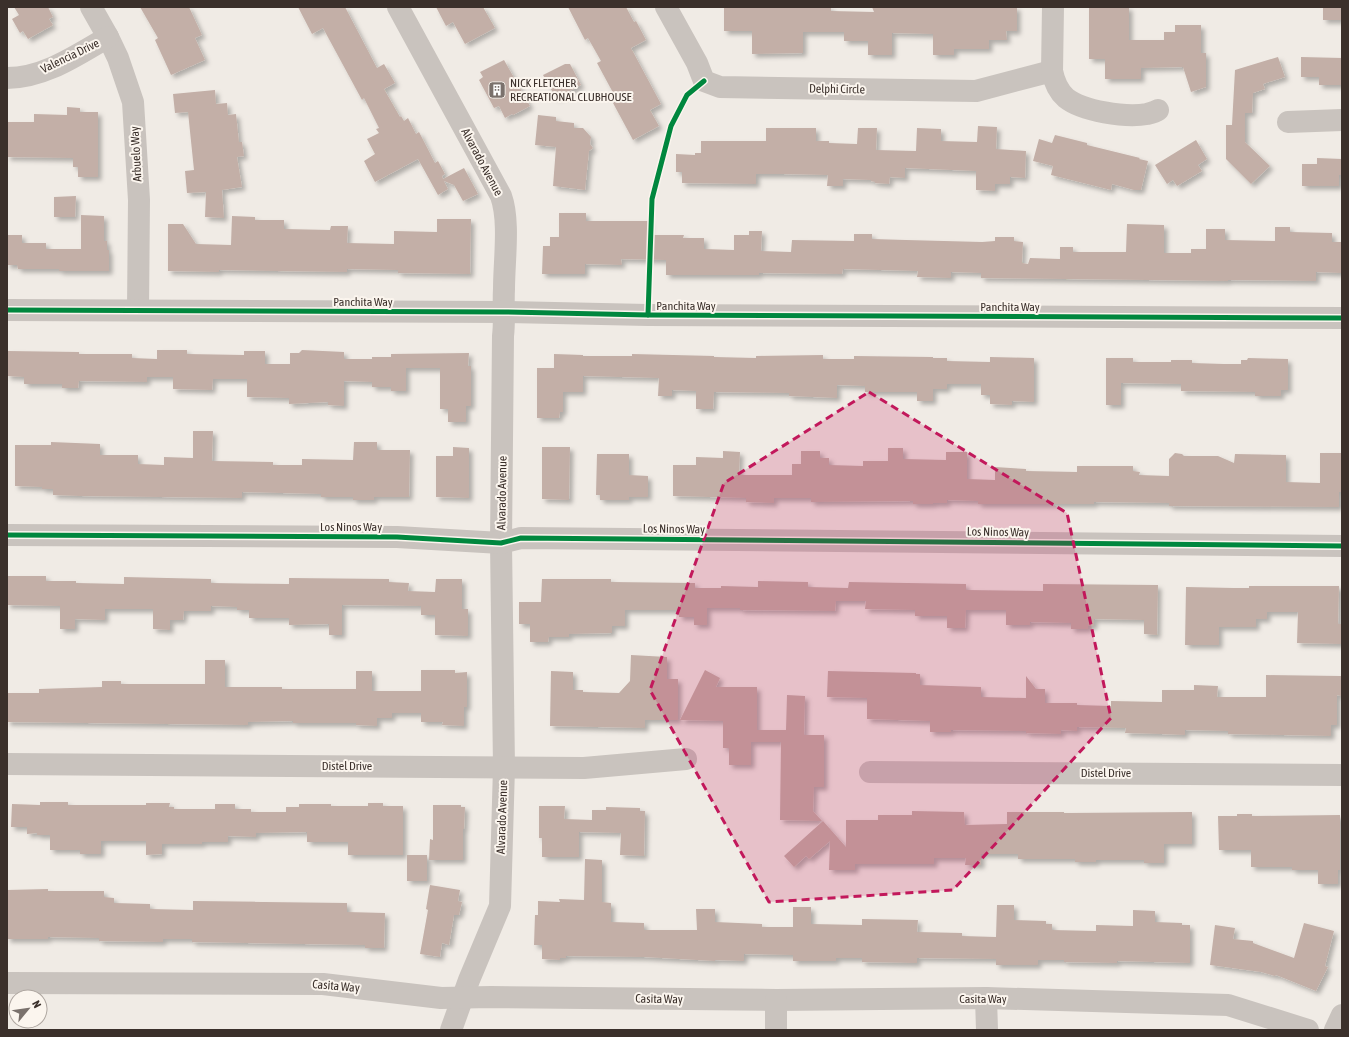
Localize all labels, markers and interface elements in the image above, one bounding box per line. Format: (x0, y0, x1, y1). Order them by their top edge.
street label: Valencia Drive (39, 36, 101, 76)
place label: NICK FLETCHER RECREATIONAL CLUBHOUSE (510, 76, 632, 104)
building icon: NICK FLETCHER RECREATIONAL CLUBHOUSE (487, 80, 507, 100)
street label: Delphi Circle (809, 82, 865, 96)
street label: Arbuelo Way (128, 126, 144, 182)
street label: Alvarado Avenue (458, 126, 506, 198)
street label: Panchita Way (333, 295, 393, 309)
street label: Panchita Way (656, 299, 716, 313)
street label: Panchita Way (980, 300, 1040, 314)
street label: Alvarado Avenue (494, 456, 510, 530)
street label: Los Ninos Way (320, 520, 382, 534)
street label: Los Ninos Way (643, 521, 705, 537)
street label: Los Ninos Way (967, 524, 1029, 540)
street label: Distel Drive (322, 759, 372, 773)
street label: Distel Drive (1081, 766, 1131, 780)
street label: Alvarado Avenue (494, 780, 510, 854)
street label: Casita Way (312, 977, 360, 995)
north arrow (8, 989, 48, 1029)
street label: Casita Way (635, 992, 683, 1006)
street label: Casita Way (959, 992, 1007, 1006)
text: N (30, 998, 44, 1010)

